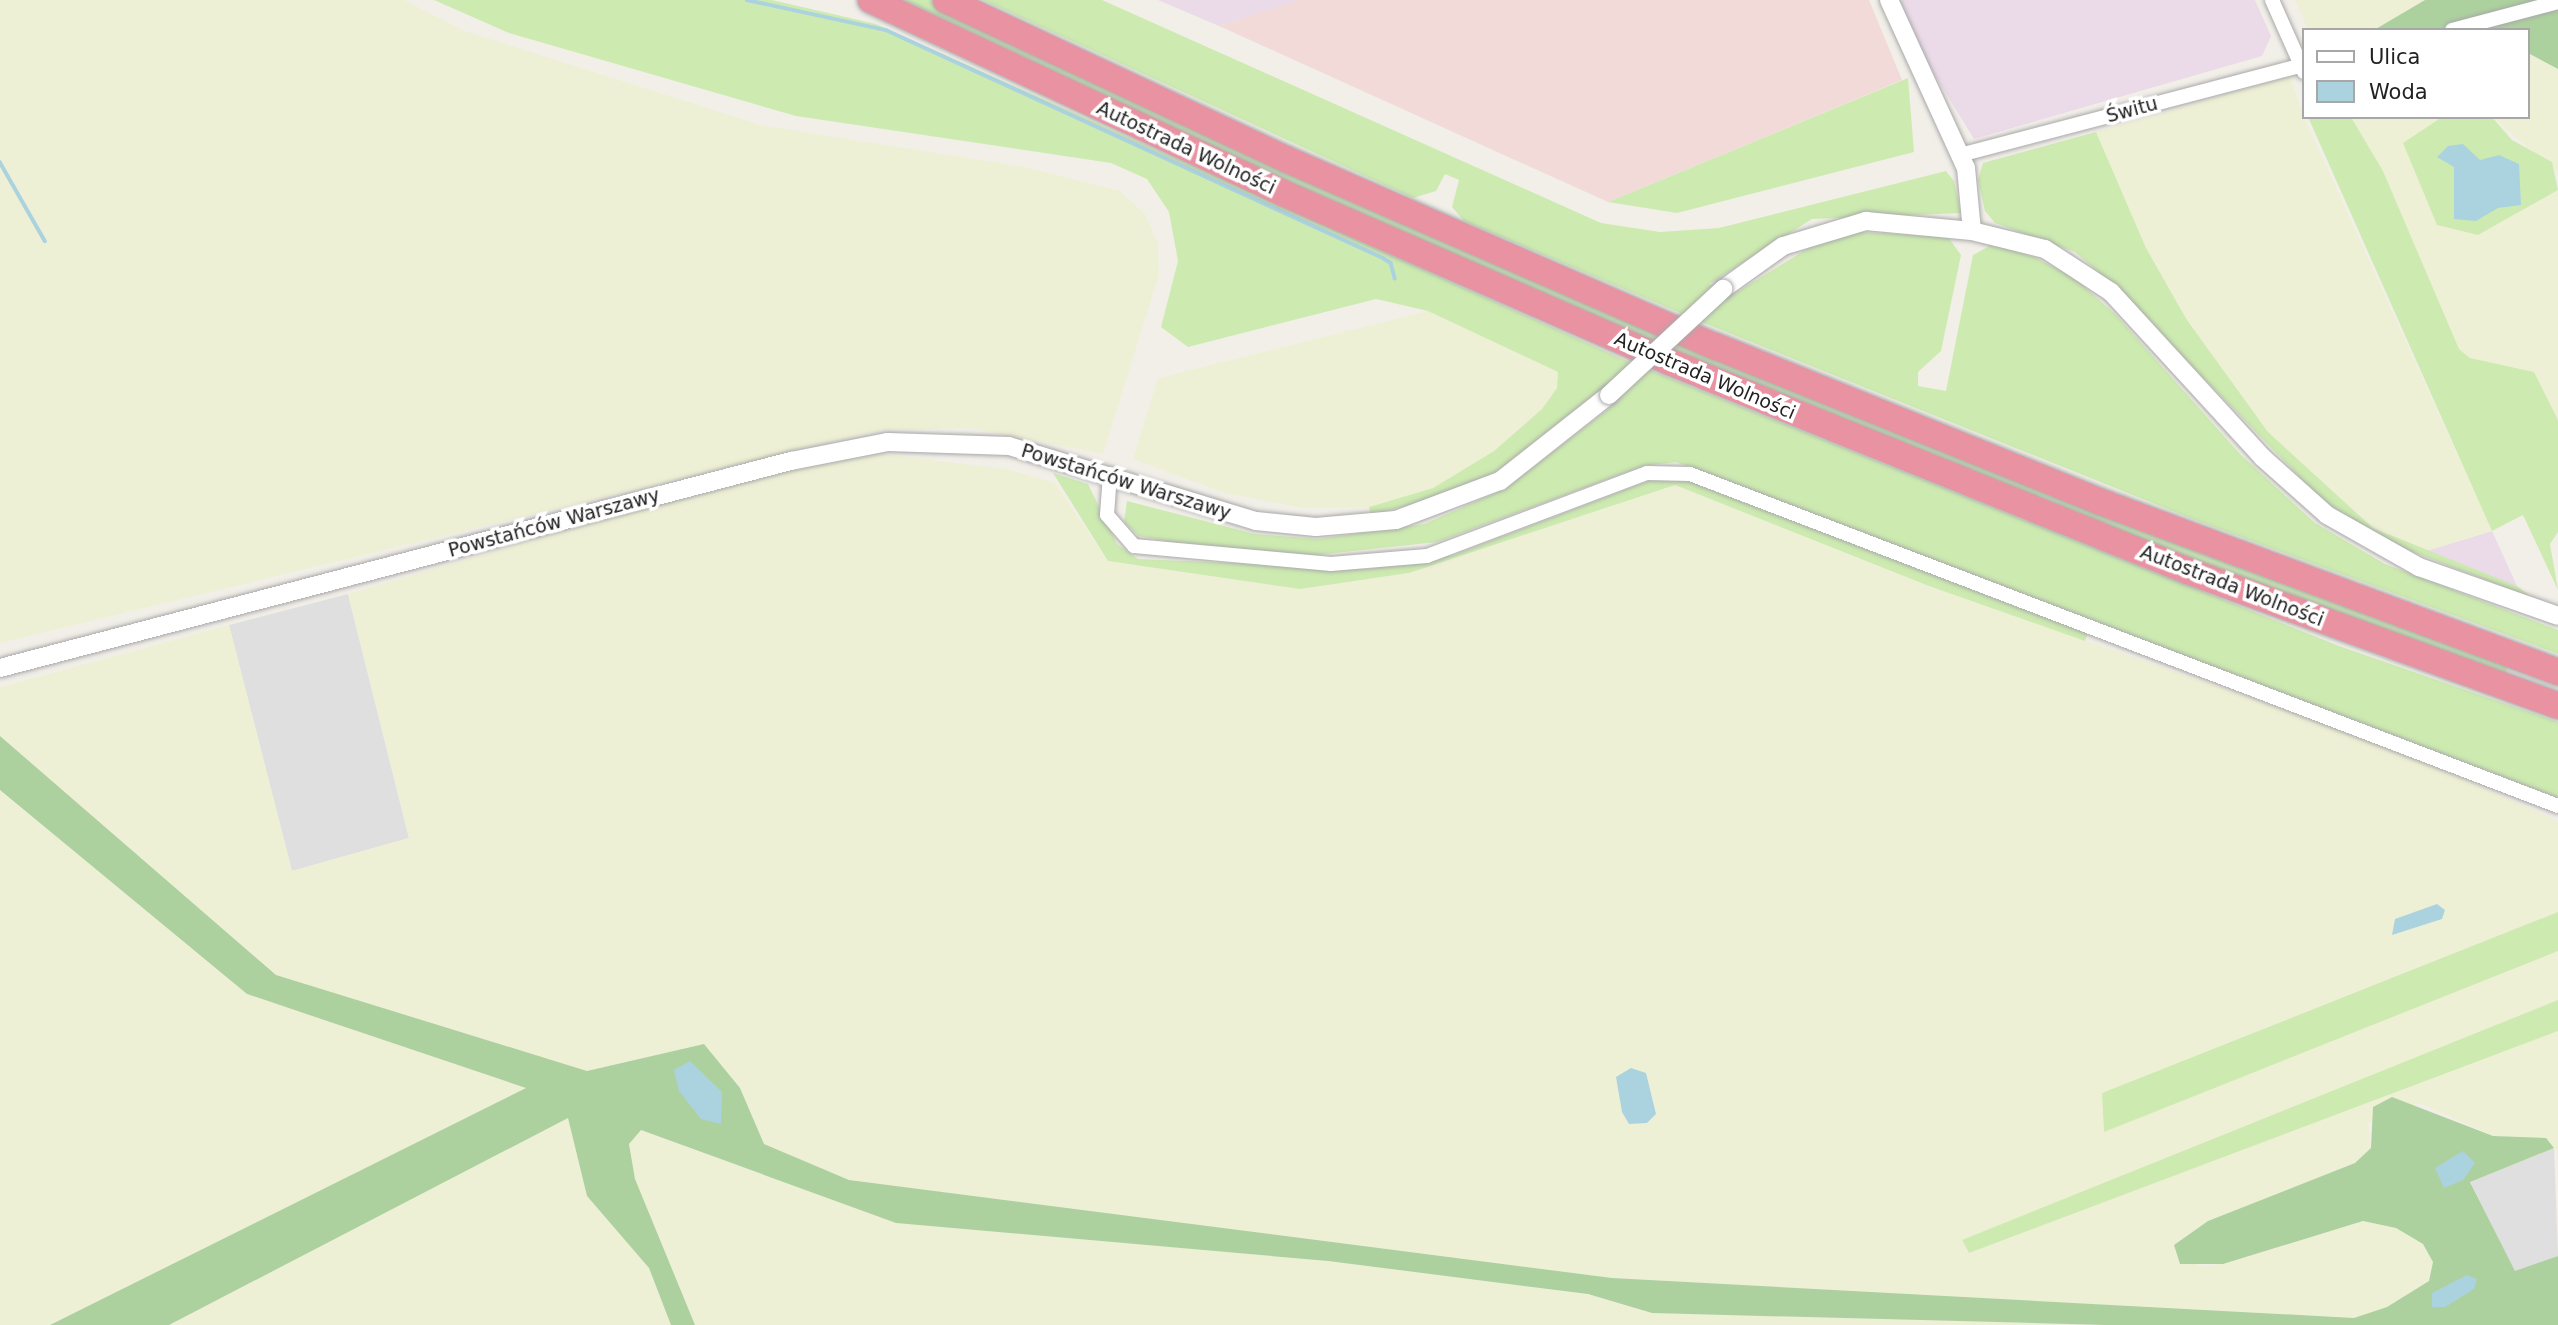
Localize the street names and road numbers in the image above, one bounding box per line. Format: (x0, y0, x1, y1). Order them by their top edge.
street label: Świtu (2104, 92, 2160, 128)
street label: Autostrada Wolności (1093, 97, 1279, 199)
street label: Autostrada Wolności (1611, 328, 1799, 424)
street label: Powstańców Warszawy (1018, 439, 1234, 525)
street label: Powstańców Warszawy (446, 484, 662, 562)
street label: Autostrada Wolności (2137, 541, 2327, 631)

